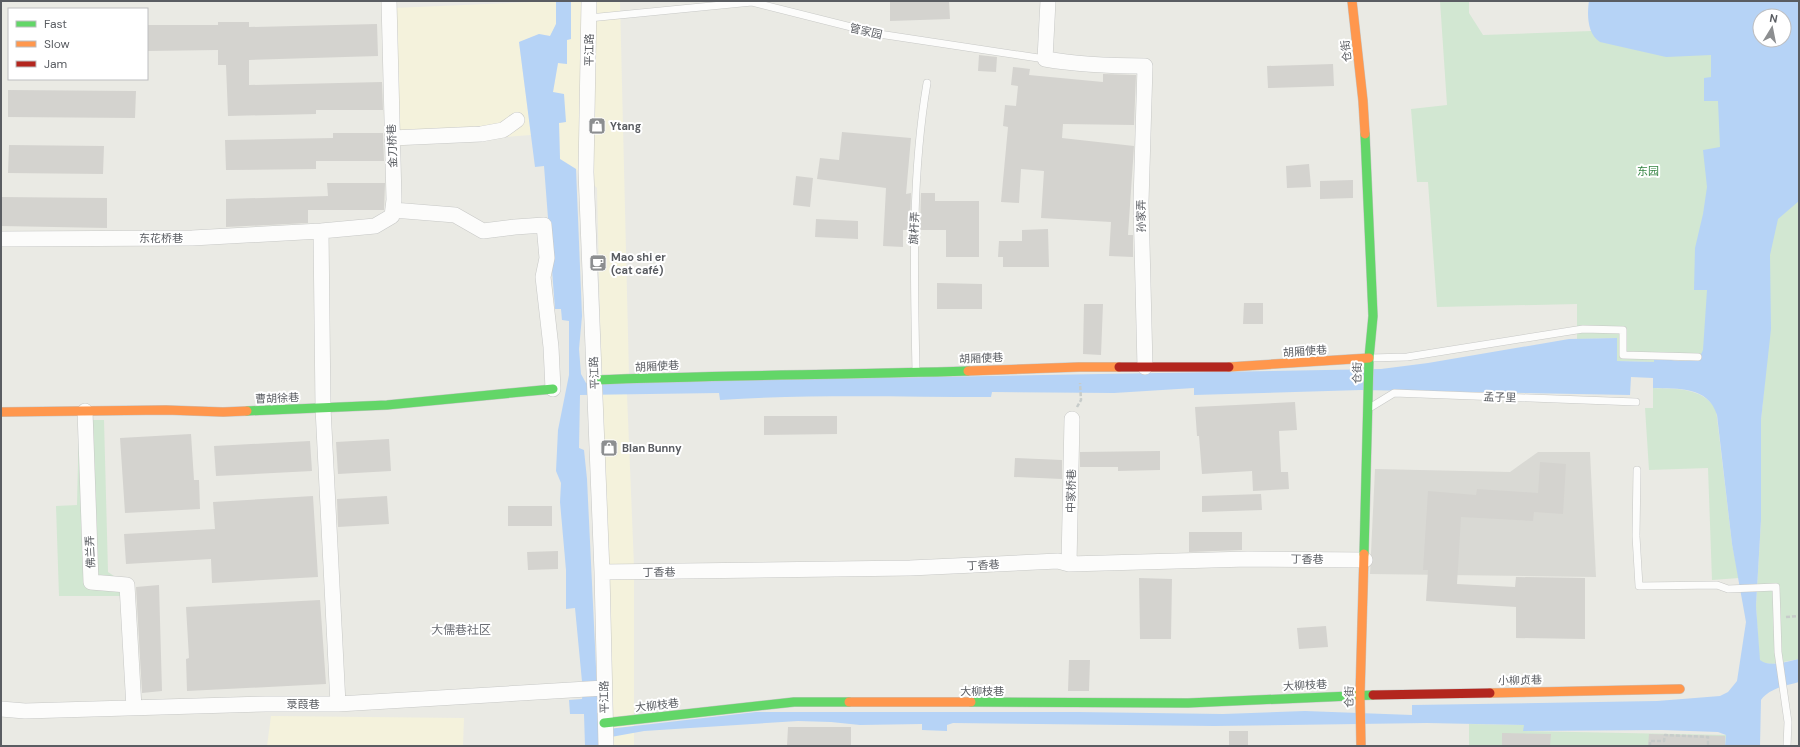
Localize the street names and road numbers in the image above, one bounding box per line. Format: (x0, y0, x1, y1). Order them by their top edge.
street label: 管家园 (848, 20, 884, 42)
street label: 平江路 (582, 33, 596, 67)
street label: 仓街 (1338, 39, 1354, 63)
street label: 金刀桥巷 (384, 124, 400, 168)
street label: 孙家弄 (1134, 199, 1148, 233)
street label: 旗杆弄 (906, 211, 922, 245)
street label: 东花桥巷 (139, 231, 183, 245)
street label: 胡厢使巷 (1283, 342, 1327, 360)
street label: 胡厢使巷 (959, 350, 1003, 366)
street label: 平江路 (586, 356, 602, 390)
street label: 胡厢使巷 (635, 358, 679, 374)
street label: 仓街 (1350, 362, 1364, 384)
street label: 孟子里 (1483, 389, 1517, 405)
street label: 曹胡徐巷 (255, 390, 299, 406)
street label: 中家桥巷 (1064, 469, 1078, 513)
street label: 佛兰弄 (82, 535, 98, 569)
street label: 丁香巷 (1290, 552, 1324, 566)
street label: 丁香巷 (966, 557, 1000, 573)
street label: 丁香巷 (642, 565, 676, 579)
street label: 小柳贞巷 (1498, 673, 1542, 687)
street label: 大柳枝巷 (1283, 677, 1327, 693)
street label: 平江路 (597, 680, 611, 714)
street label: 大柳枝巷 (960, 684, 1004, 698)
street label: 仓街 (1342, 686, 1356, 708)
street label: 大柳枝巷 (634, 696, 680, 714)
street label: 菉葭巷 (287, 697, 320, 711)

